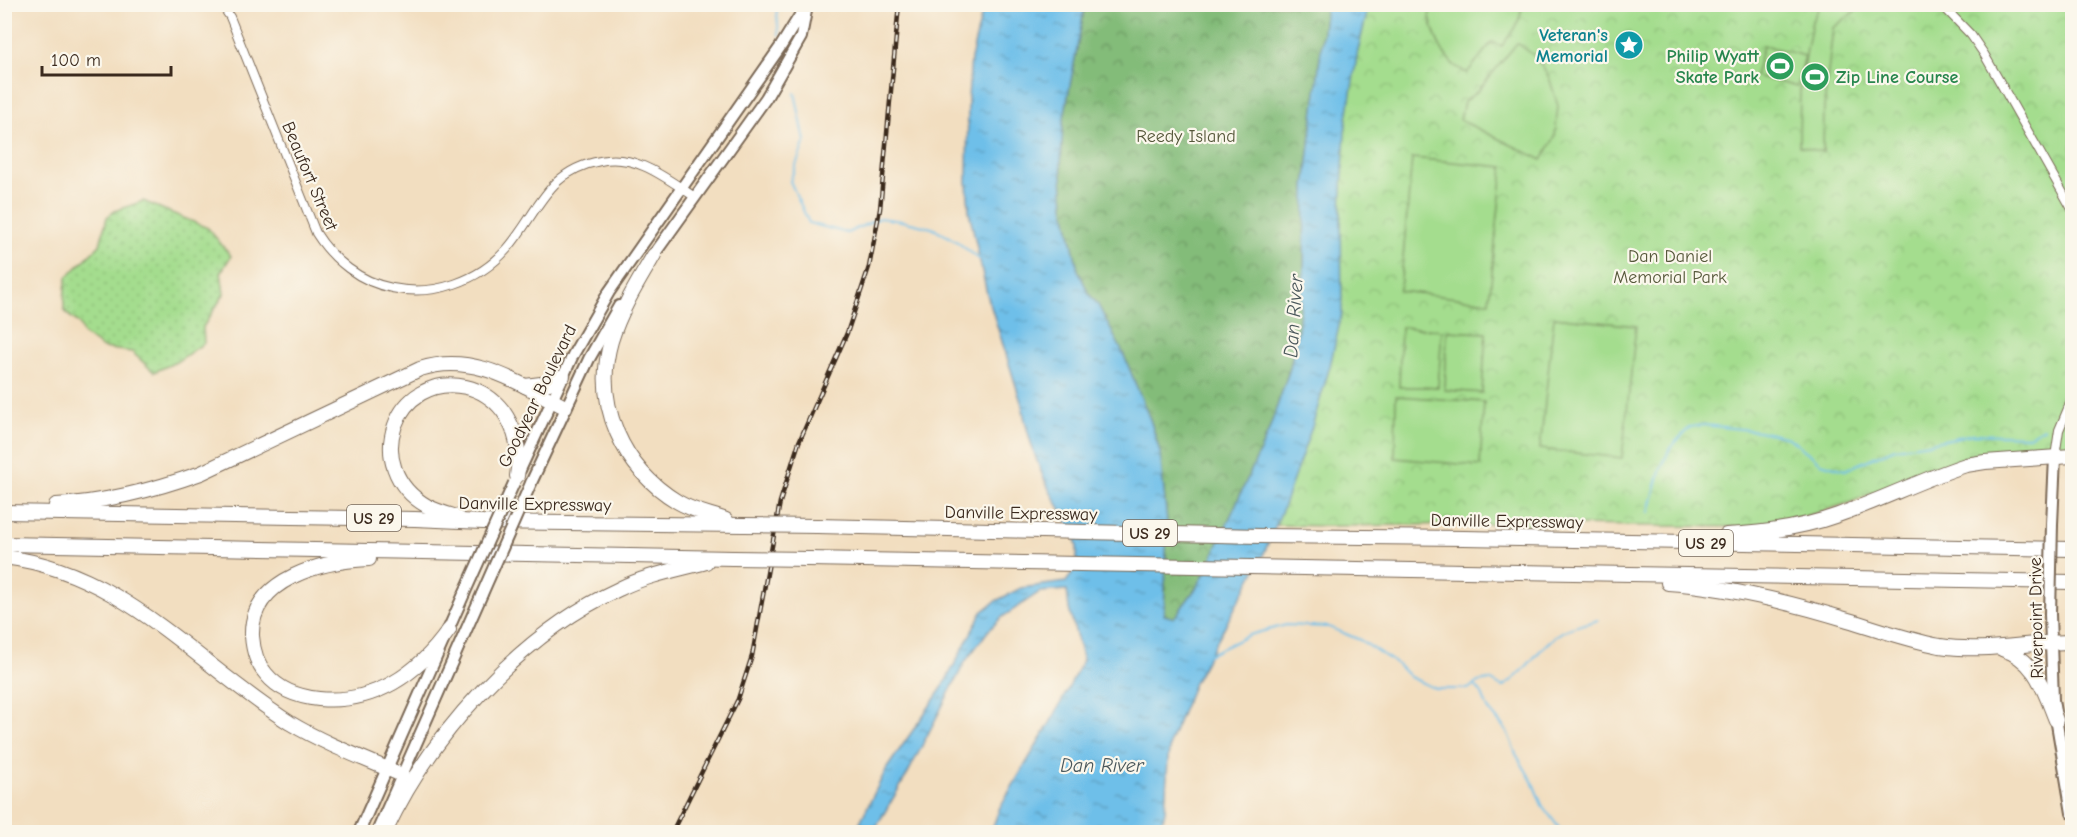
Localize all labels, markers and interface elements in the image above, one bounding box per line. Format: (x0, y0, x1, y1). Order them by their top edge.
place label: Veteran's Memorial (1536, 25, 1608, 67)
place icon: Veteran's Memorial (1613, 29, 1645, 61)
scale bar (42, 39, 171, 77)
place label: Philip Wyatt Skate Park (1667, 46, 1760, 88)
text: 100 m (51, 50, 101, 71)
sports icon: Philip Wyatt Skate Park (1764, 50, 1796, 82)
sports icon: Zip Line Course (1799, 61, 1831, 93)
place label: Zip Line Course (1836, 67, 1958, 88)
street label: Beaufort Street (277, 119, 342, 235)
park label: Reedy Island (1136, 126, 1236, 147)
park label: Dan Daniel Memorial Park (1613, 246, 1727, 288)
water label: Dan River (1279, 273, 1308, 358)
street label: Goodyear Boulevard (494, 321, 581, 471)
street label: Danville Expressway (459, 493, 612, 516)
street label: Danville Expressway (945, 502, 1098, 525)
road number: US 29 (347, 505, 401, 531)
street label: Danville Expressway (1431, 510, 1584, 533)
road number: US 29 (1123, 520, 1177, 546)
road number: US 29 (1679, 530, 1733, 556)
street label: Riverpoint Drive (2025, 557, 2048, 679)
water label: Dan River (1060, 754, 1145, 777)

